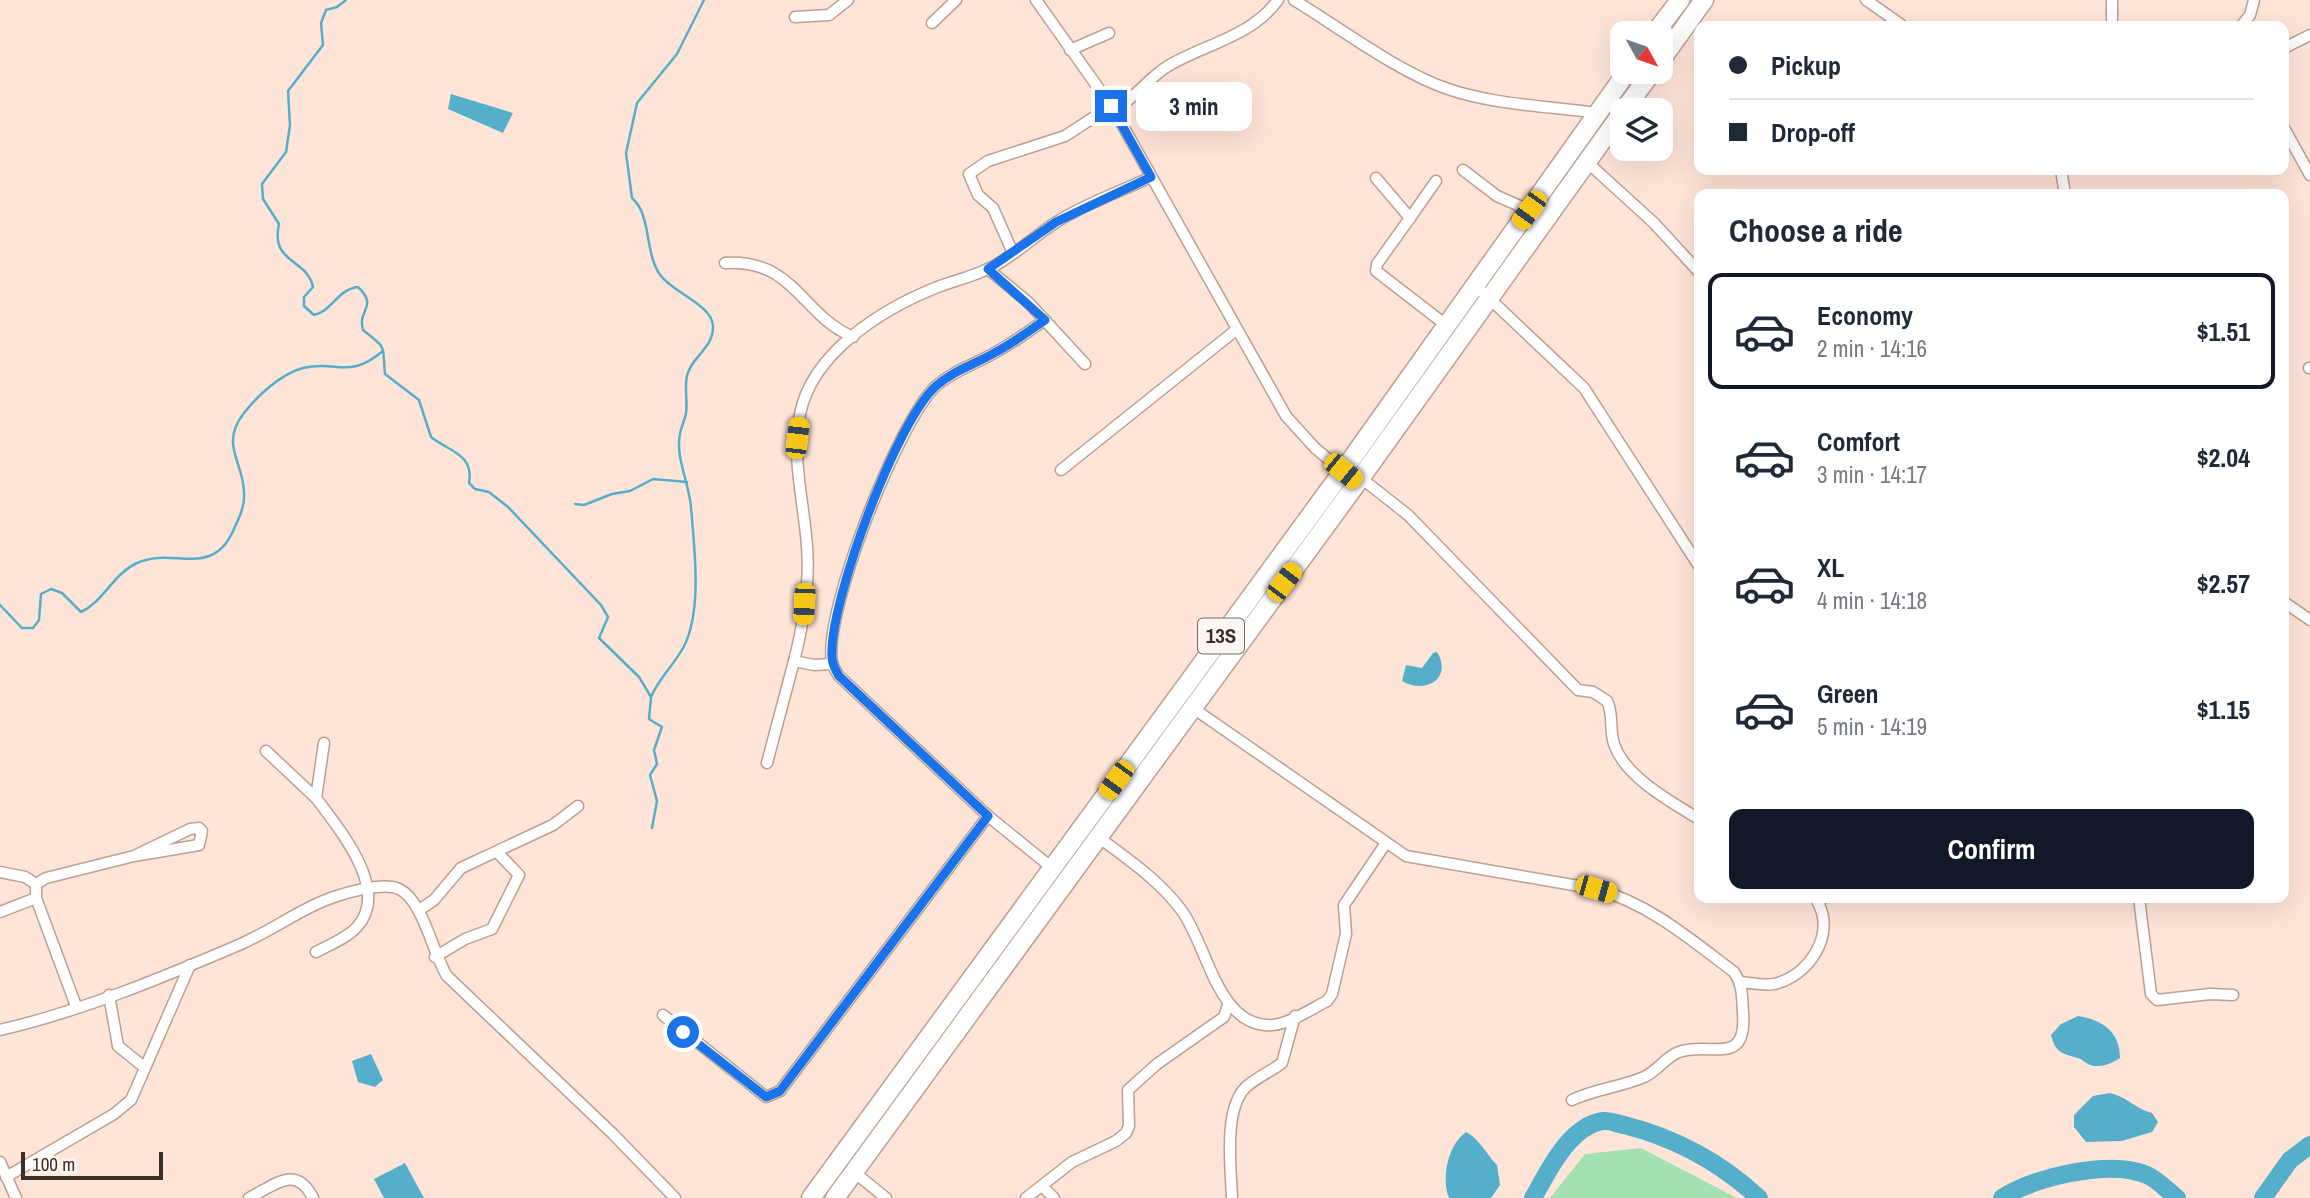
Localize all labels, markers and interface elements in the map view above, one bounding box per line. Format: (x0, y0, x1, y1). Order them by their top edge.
north arrow (1610, 21, 1673, 84)
map controls (1610, 21, 1673, 161)
text: Pickup (1771, 48, 1841, 83)
callout: 3 min (1136, 82, 1251, 130)
route end (1095, 90, 1127, 122)
text: 3 min (1169, 91, 1219, 122)
button: layers (1610, 98, 1673, 161)
text: Drop-off (1771, 115, 1855, 150)
car (1509, 187, 1550, 233)
text: Choose a ride (1729, 209, 1903, 252)
text: Economy (1817, 298, 1913, 333)
icon: car (1733, 300, 1796, 363)
text: $1.51 (2197, 314, 2250, 349)
text: 2 min · 14:16 (1817, 333, 1927, 364)
car (785, 416, 810, 460)
text: Comfort (1817, 424, 1900, 459)
icon: car (1733, 426, 1796, 489)
text: $2.04 (2197, 440, 2250, 475)
car (1321, 450, 1366, 492)
text: 3 min · 14:17 (1817, 459, 1927, 490)
text: XL (1817, 550, 1844, 585)
icon: car (1733, 552, 1796, 615)
car (1263, 559, 1306, 605)
text: $2.57 (2197, 566, 2250, 601)
car (793, 582, 816, 626)
text: 4 min · 14:18 (1817, 585, 1927, 616)
road number: 13S (1198, 618, 1244, 654)
text: Green (1817, 676, 1879, 711)
icon: car (1733, 678, 1796, 741)
text: $1.15 (2197, 692, 2250, 727)
text: 5 min · 14:19 (1817, 711, 1927, 742)
car (1096, 757, 1137, 803)
button: Confirm (1729, 809, 2254, 889)
car (1573, 873, 1620, 905)
route start (667, 1016, 699, 1048)
scale bar (21, 1149, 163, 1181)
text: 100 m (32, 1151, 75, 1177)

